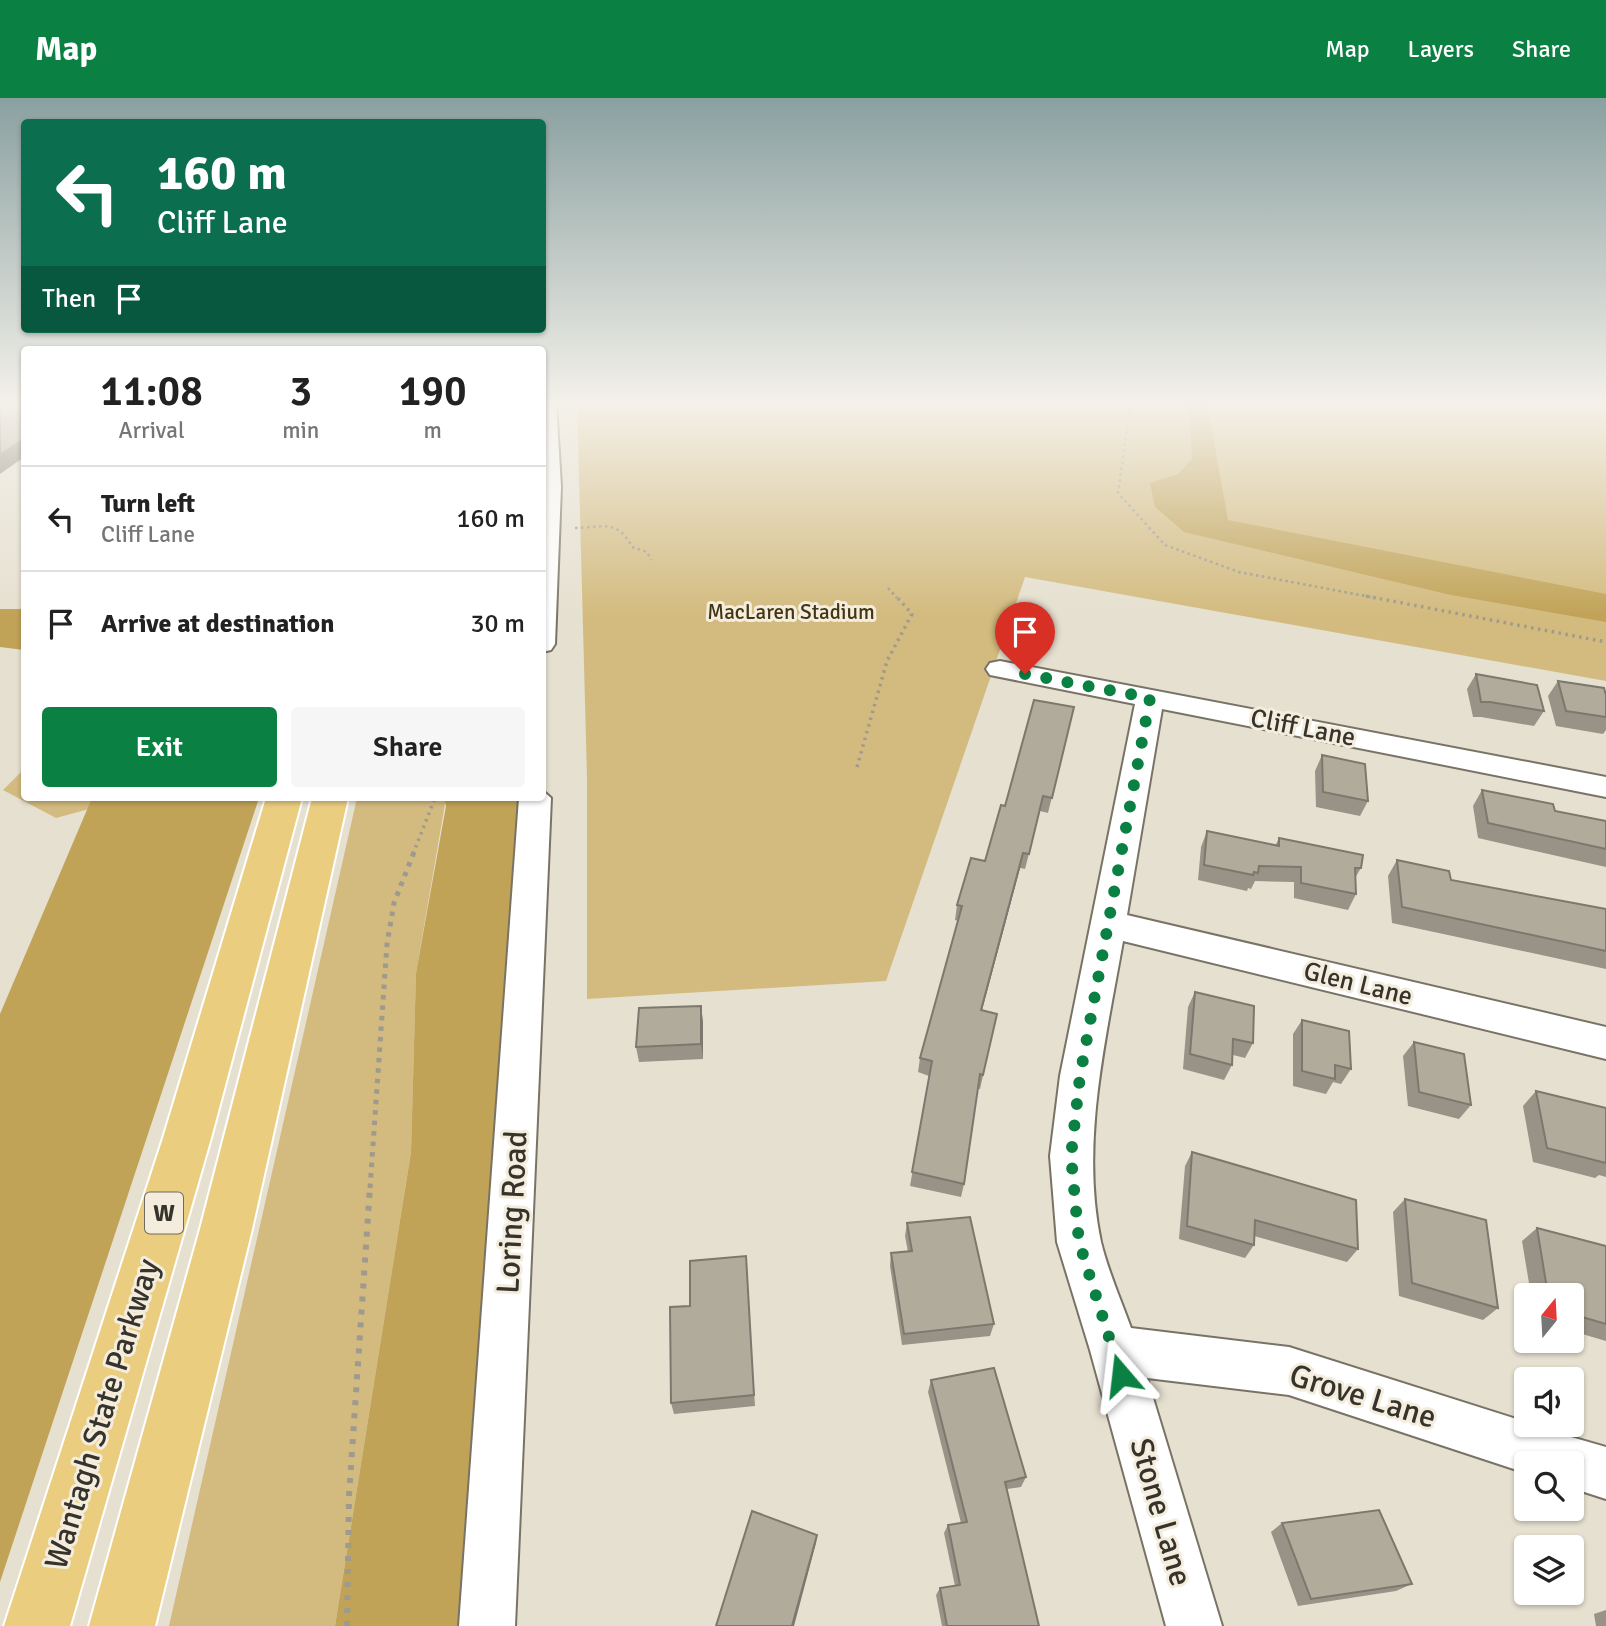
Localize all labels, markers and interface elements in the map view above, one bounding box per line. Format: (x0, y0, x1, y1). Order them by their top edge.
text: Map (35, 29, 97, 70)
text: Map (1325, 34, 1370, 64)
text: Layers (1408, 34, 1474, 64)
text: Share (1512, 34, 1571, 64)
text: 160 m (157, 143, 287, 203)
icon: left (42, 147, 133, 238)
text: Cliff Lane (157, 203, 288, 242)
icon: arrive (110, 280, 148, 318)
text: Then (42, 283, 96, 315)
text: 11:08 (100, 366, 203, 417)
text: 3 (289, 366, 312, 417)
text: 190 (399, 366, 467, 417)
text: Arrival (118, 416, 185, 445)
text: min (282, 416, 319, 445)
text: m (423, 416, 442, 445)
text: Turn left (101, 488, 195, 520)
icon: left (42, 500, 80, 538)
text: 160 m (456, 503, 525, 535)
text: Cliff Lane (101, 520, 195, 549)
park label: MacLaren Stadium (707, 599, 875, 625)
pin (995, 602, 1055, 674)
icon: arrive (42, 605, 80, 643)
text: Arrive at destination (101, 608, 334, 640)
text: 30 m (470, 608, 525, 640)
icon: arrive (1006, 613, 1044, 651)
street label: Cliff Lane (1248, 702, 1358, 754)
button: Exit (42, 707, 277, 787)
button: Share (291, 707, 525, 787)
street label: Glen Lane (1300, 955, 1416, 1013)
street label: Loring Road (488, 1129, 536, 1295)
road number: W (145, 1192, 183, 1233)
street label: Wantagh State Parkway (36, 1254, 168, 1574)
north arrow (1514, 1283, 1584, 1353)
map controls (1514, 1283, 1584, 1605)
position arrow (1084, 1338, 1158, 1412)
street label: Grove Lane (1285, 1355, 1441, 1437)
button: sound (1514, 1367, 1584, 1437)
street label: Stone Lane (1121, 1434, 1201, 1590)
button: search (1514, 1451, 1584, 1521)
button: layers (1514, 1535, 1584, 1605)

